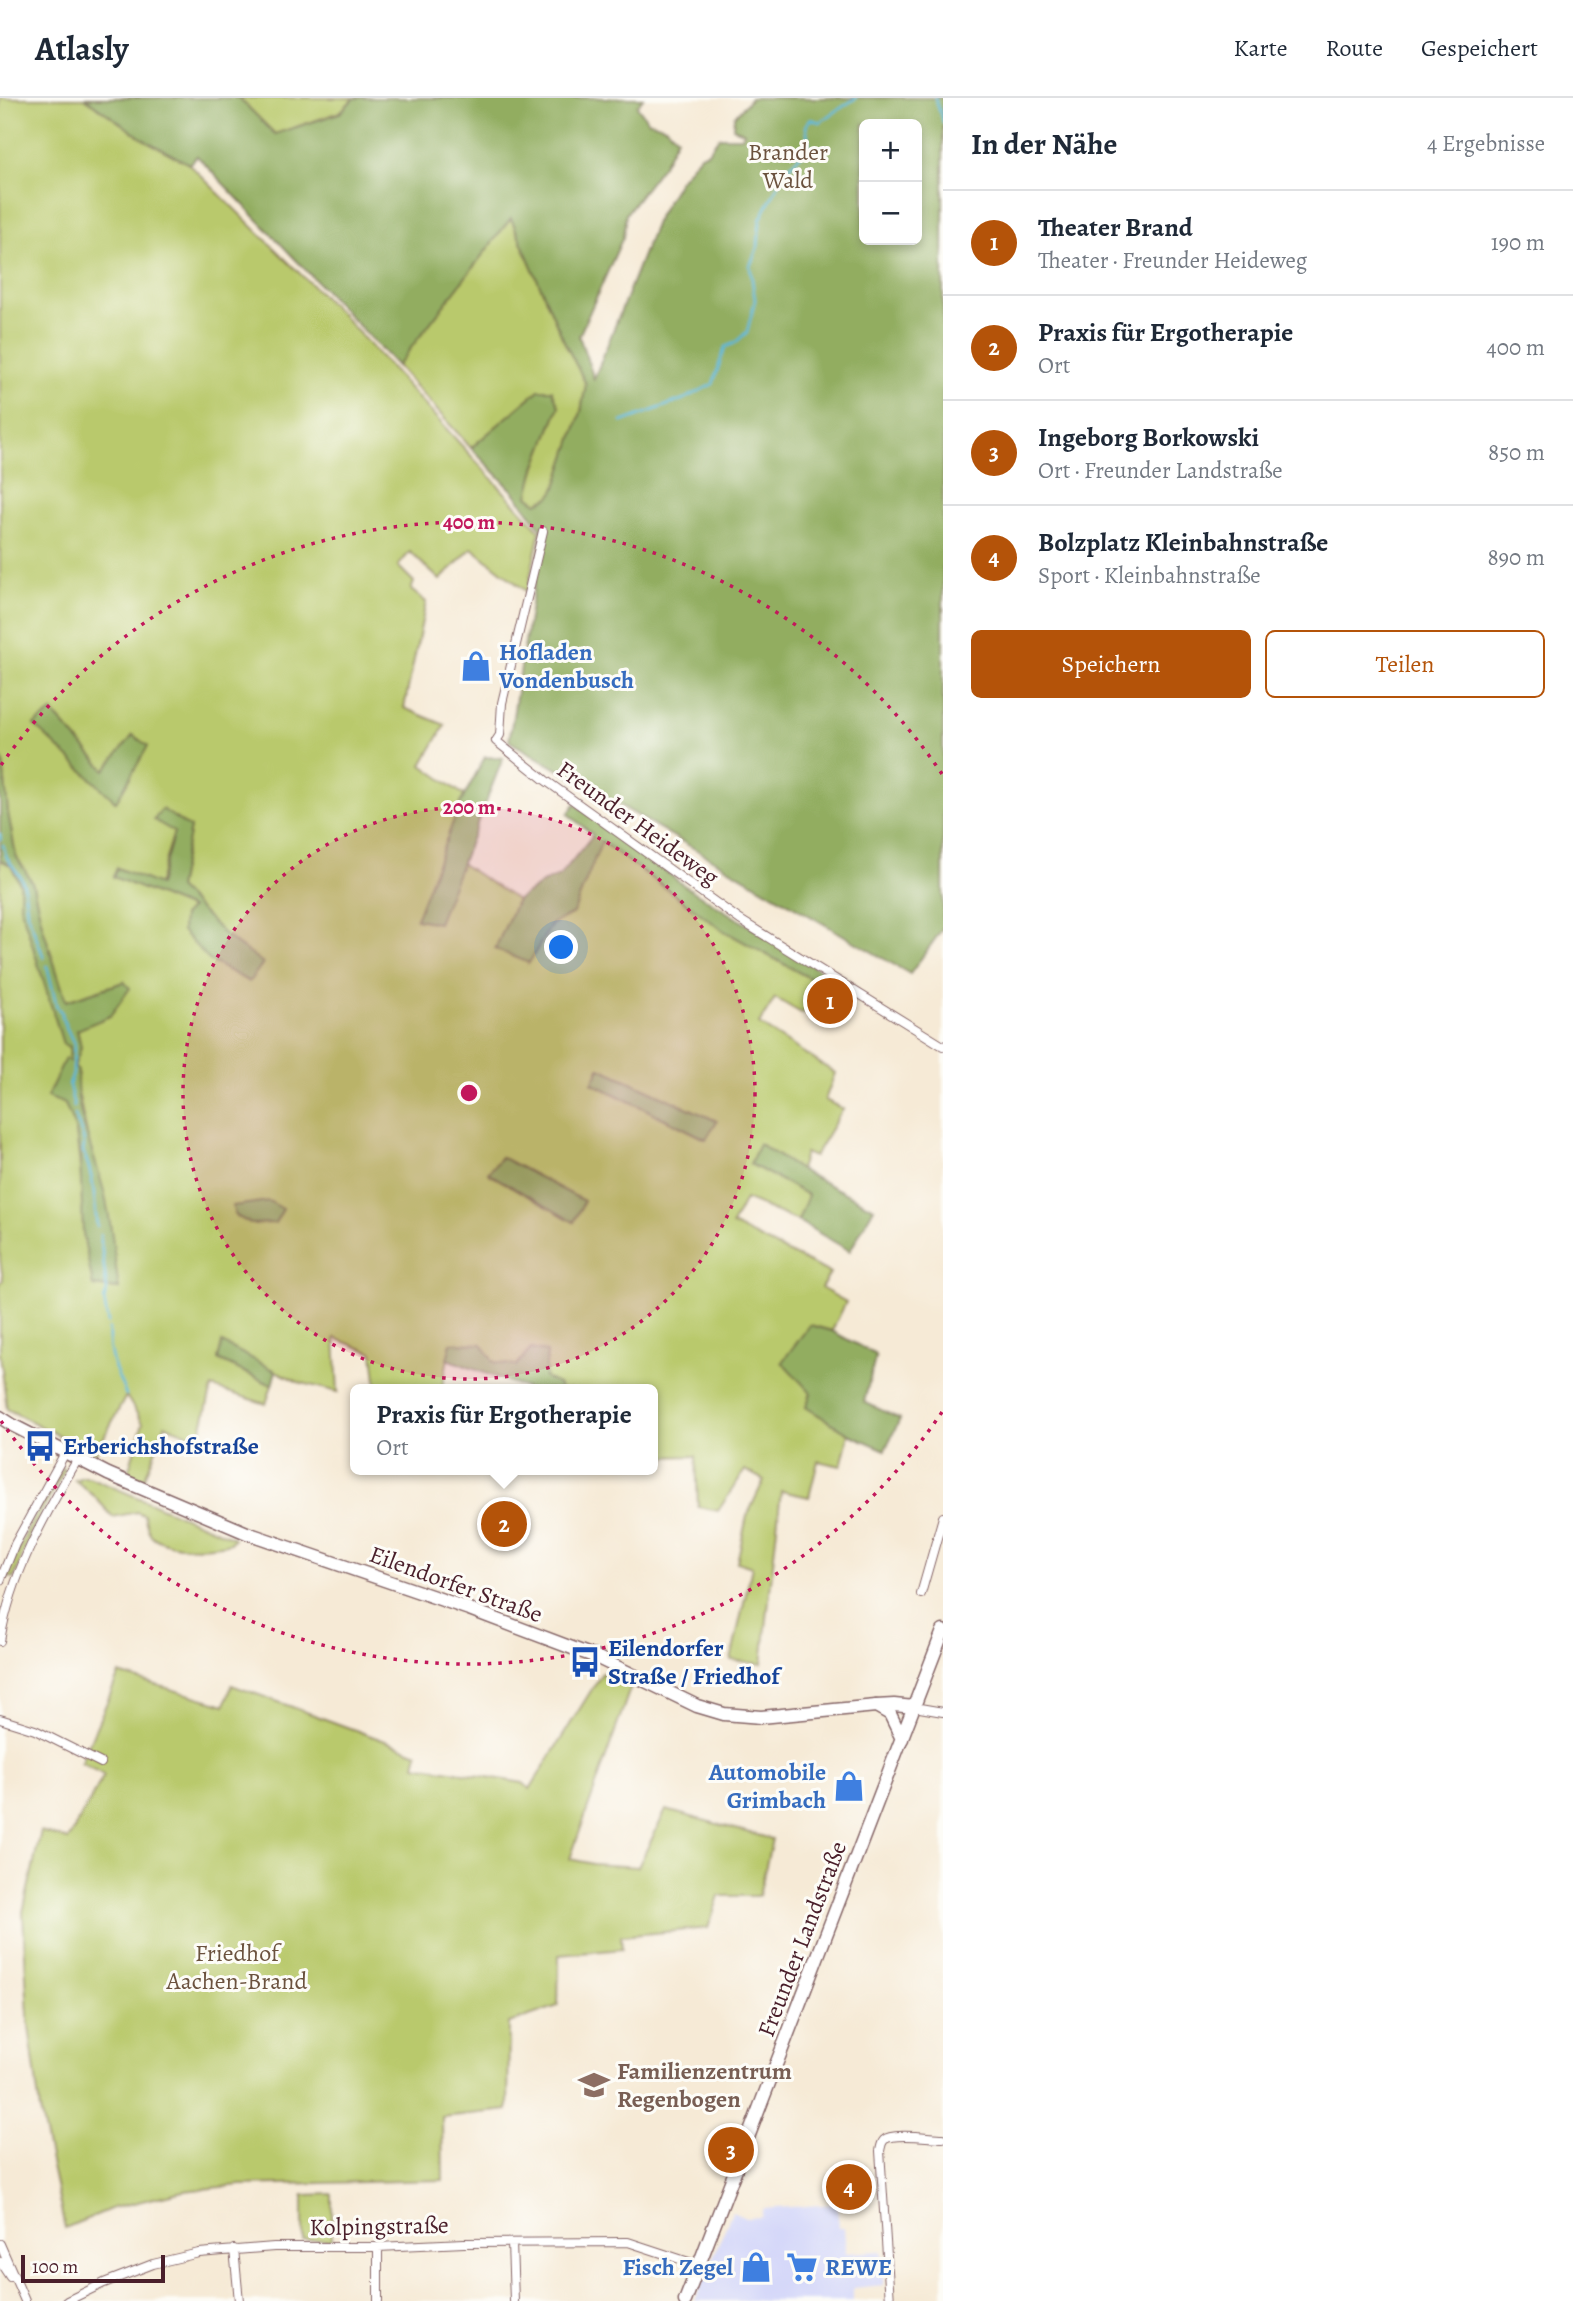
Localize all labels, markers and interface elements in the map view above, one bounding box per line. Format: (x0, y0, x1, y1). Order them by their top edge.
text: Atlasly (35, 26, 129, 71)
text: Karte (1234, 32, 1287, 64)
text: Route (1325, 32, 1383, 64)
text: Gespeichert (1421, 32, 1538, 64)
map controls (859, 119, 922, 245)
button: + (859, 119, 922, 182)
text: In der Nähe (971, 124, 1117, 164)
text: 4 Ergebnisse (1427, 128, 1545, 159)
park label: Brander Wald (748, 136, 828, 196)
button: − (859, 182, 922, 245)
text: Theater Brand (1038, 210, 1193, 245)
text: 1 (990, 227, 998, 258)
text: 190 m (1491, 227, 1545, 258)
text: Theater · Freunder Heideweg (1038, 245, 1307, 276)
text: Praxis für Ergotherapie (1038, 315, 1293, 350)
text: 2 (988, 332, 1000, 363)
text: 400 m (1486, 332, 1545, 363)
text: Ort (1038, 350, 1070, 381)
text: Ingeborg Borkowski (1038, 420, 1259, 455)
text: 3 (989, 437, 999, 468)
text: 850 m (1488, 437, 1545, 468)
text: Ort · Freunder Landstraße (1038, 455, 1283, 486)
text: 400 m (443, 508, 496, 536)
text: Bolzplatz Kleinbahnstraße (1038, 525, 1328, 560)
text: 4 (989, 542, 999, 573)
text: 890 m (1487, 542, 1545, 573)
text: Sport · Kleinbahnstraße (1038, 560, 1261, 591)
button: Speichern (971, 630, 1251, 698)
button: Teilen (1265, 630, 1545, 698)
place label: Hofladen Vondenbusch (498, 636, 634, 696)
shop icon: Hofladen Vondenbusch (459, 649, 493, 683)
street label: Freunder Heideweg (550, 753, 726, 893)
text: 200 m (443, 793, 496, 821)
your location (544, 930, 578, 964)
pin: 1 (807, 975, 853, 1027)
centre of rings (457, 1081, 481, 1105)
popup (350, 1384, 658, 1475)
text: Praxis für Ergotherapie (376, 1397, 632, 1432)
bus stop icon: Erberichshofstraße (23, 1429, 57, 1463)
place label: Erberichshofstraße (63, 1430, 259, 1462)
text: Ort (376, 1432, 409, 1463)
pin: 2 (481, 1498, 527, 1550)
street label: Eilendorfer Straße (365, 1538, 547, 1630)
place label: Eilendorfer Straße / Friedhof (608, 1632, 783, 1692)
bus stop icon: Eilendorfer Straße / Friedhof (568, 1645, 602, 1679)
place label: Automobile Grimbach (708, 1756, 826, 1816)
shop icon: Automobile Grimbach (832, 1769, 866, 1803)
street label: Freunder Landstraße (750, 1837, 854, 2041)
park label: Friedhof Aachen-Brand (166, 1937, 307, 1997)
place label: Familienzentrum Regenbogen (617, 2055, 792, 2115)
school or university icon: Familienzentrum Regenbogen (577, 2068, 611, 2102)
pin: 3 (708, 2124, 754, 2176)
pin: 4 (826, 2161, 872, 2213)
street label: Kolpingstraße (309, 2209, 449, 2243)
shop icon: Fisch Zegel (739, 2250, 773, 2284)
supermarket icon: REWE (785, 2250, 819, 2284)
place label: Fisch Zegel (623, 2251, 734, 2283)
place label: REWE (825, 2251, 892, 2283)
scale bar (21, 2252, 164, 2284)
text: 100 m (32, 2254, 78, 2280)

